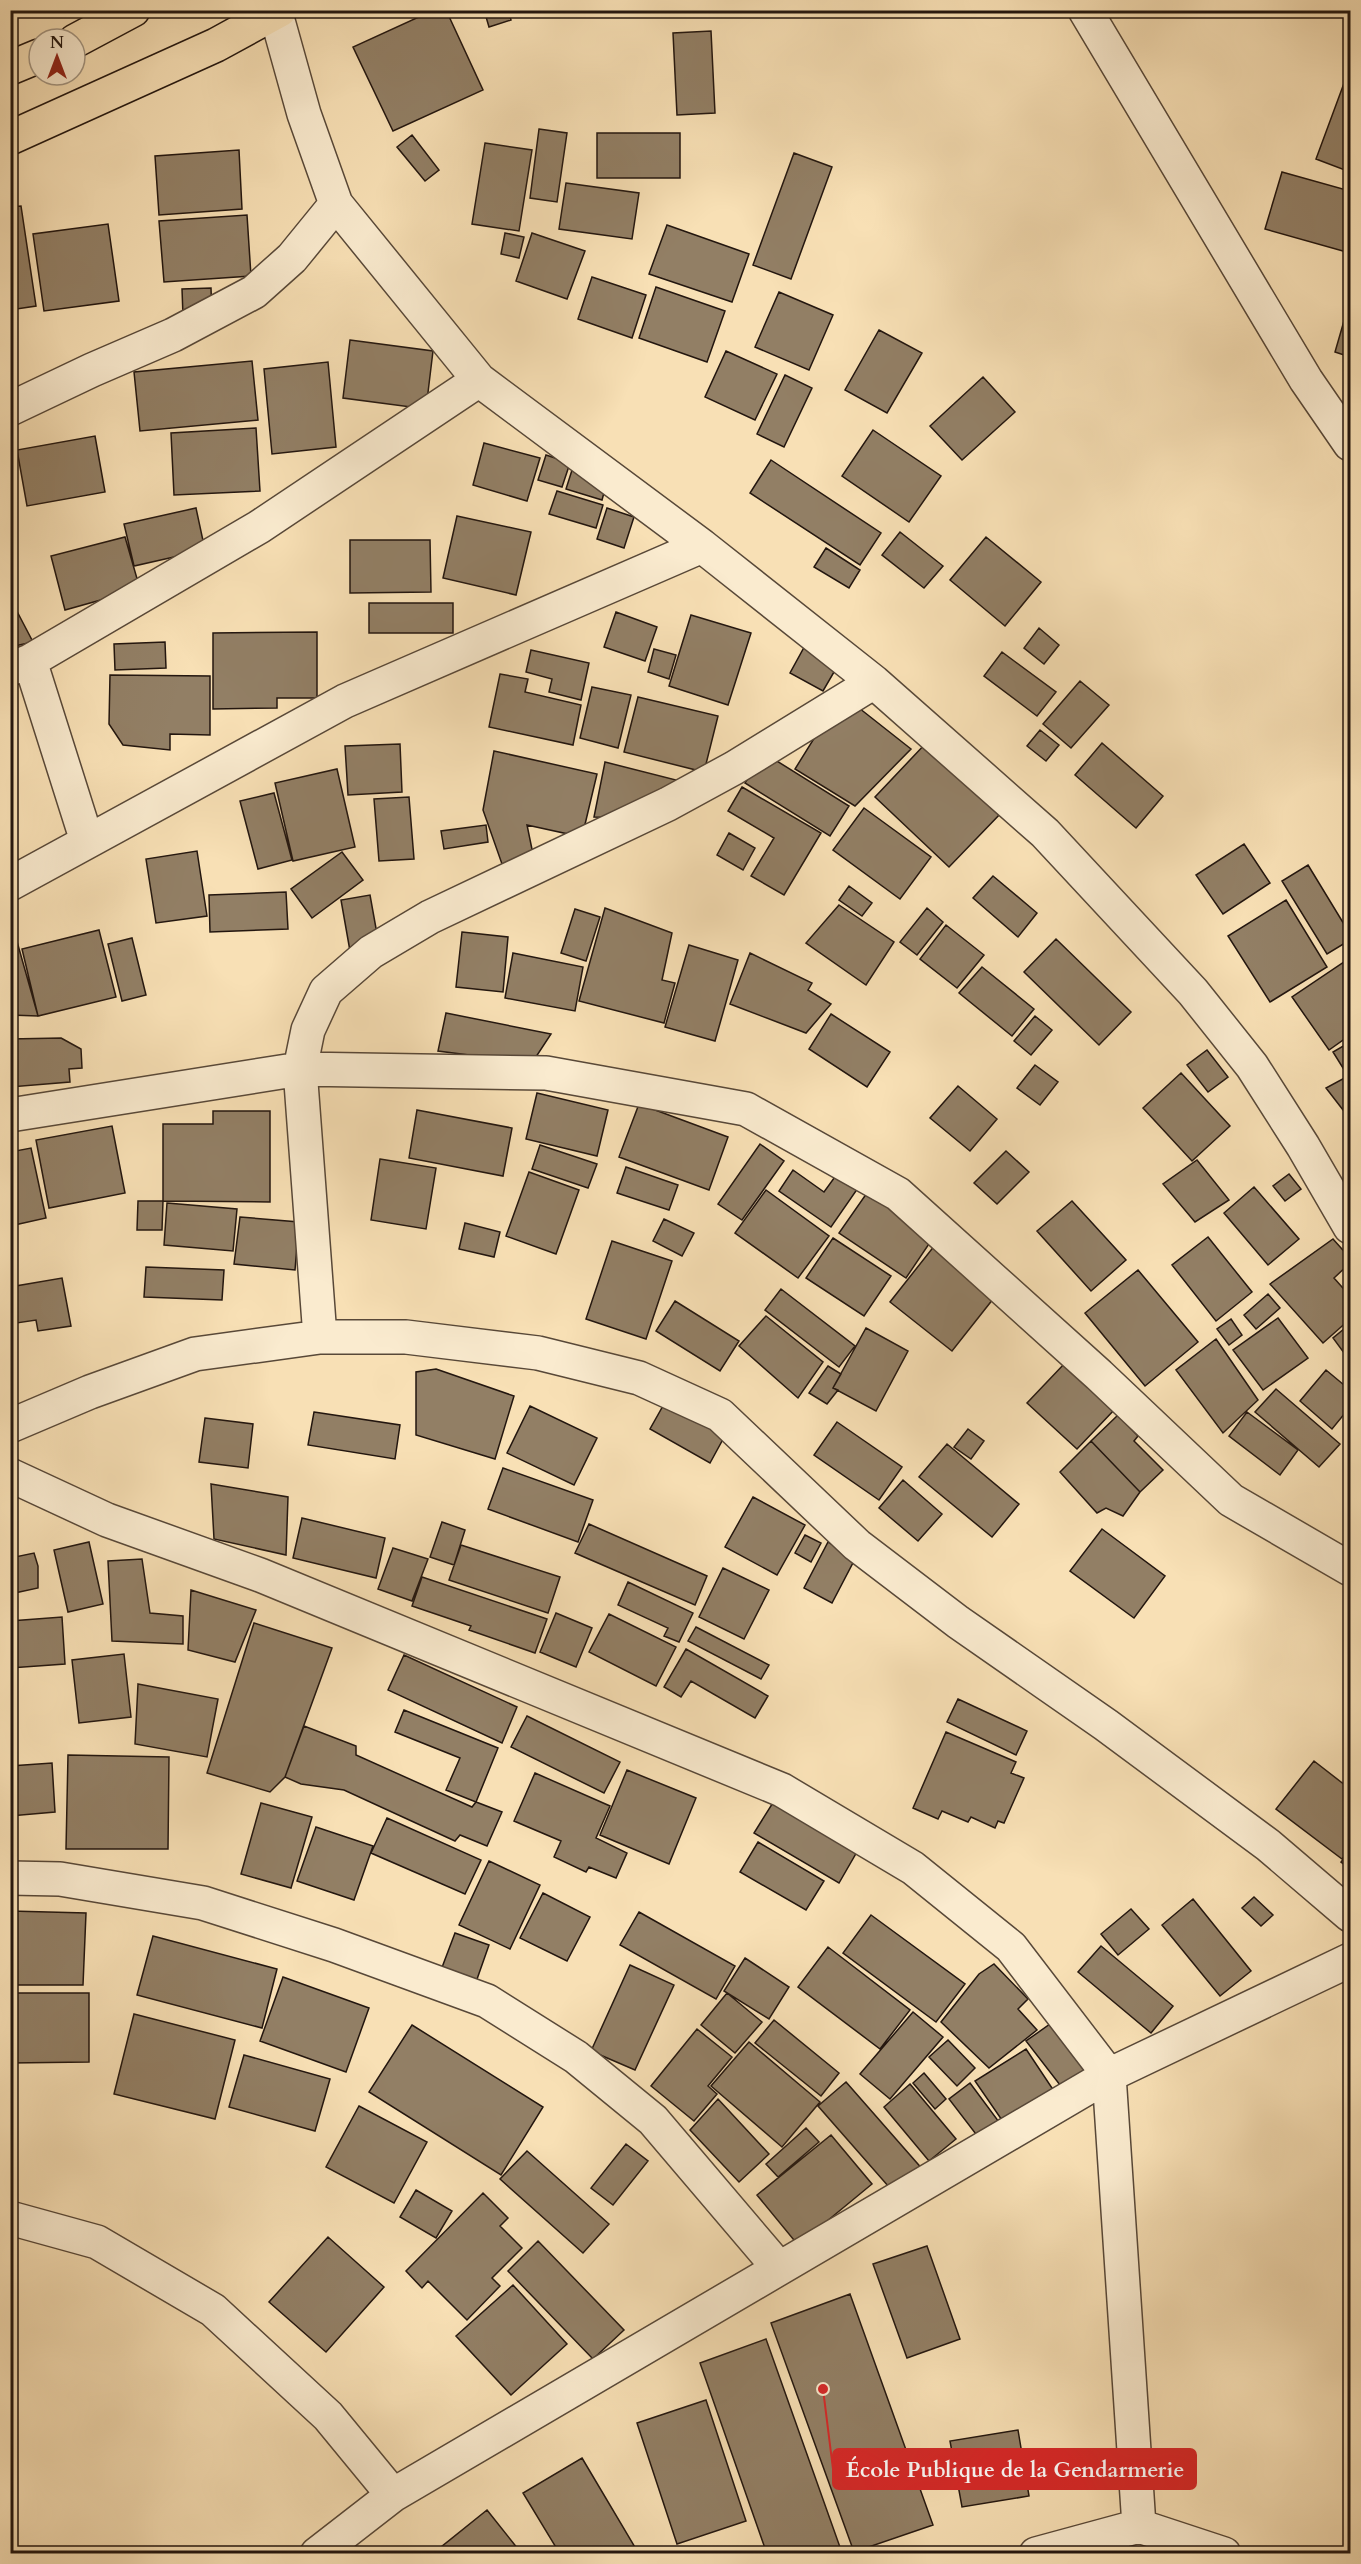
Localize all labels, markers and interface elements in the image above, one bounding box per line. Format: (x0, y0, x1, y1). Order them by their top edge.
north arrow (27, 27, 87, 87)
text: N (50, 32, 64, 54)
callout: École Publique de la Gendarmerie (833, 2449, 1196, 2489)
text: École Publique de la Gendarmerie (846, 2455, 1184, 2485)

